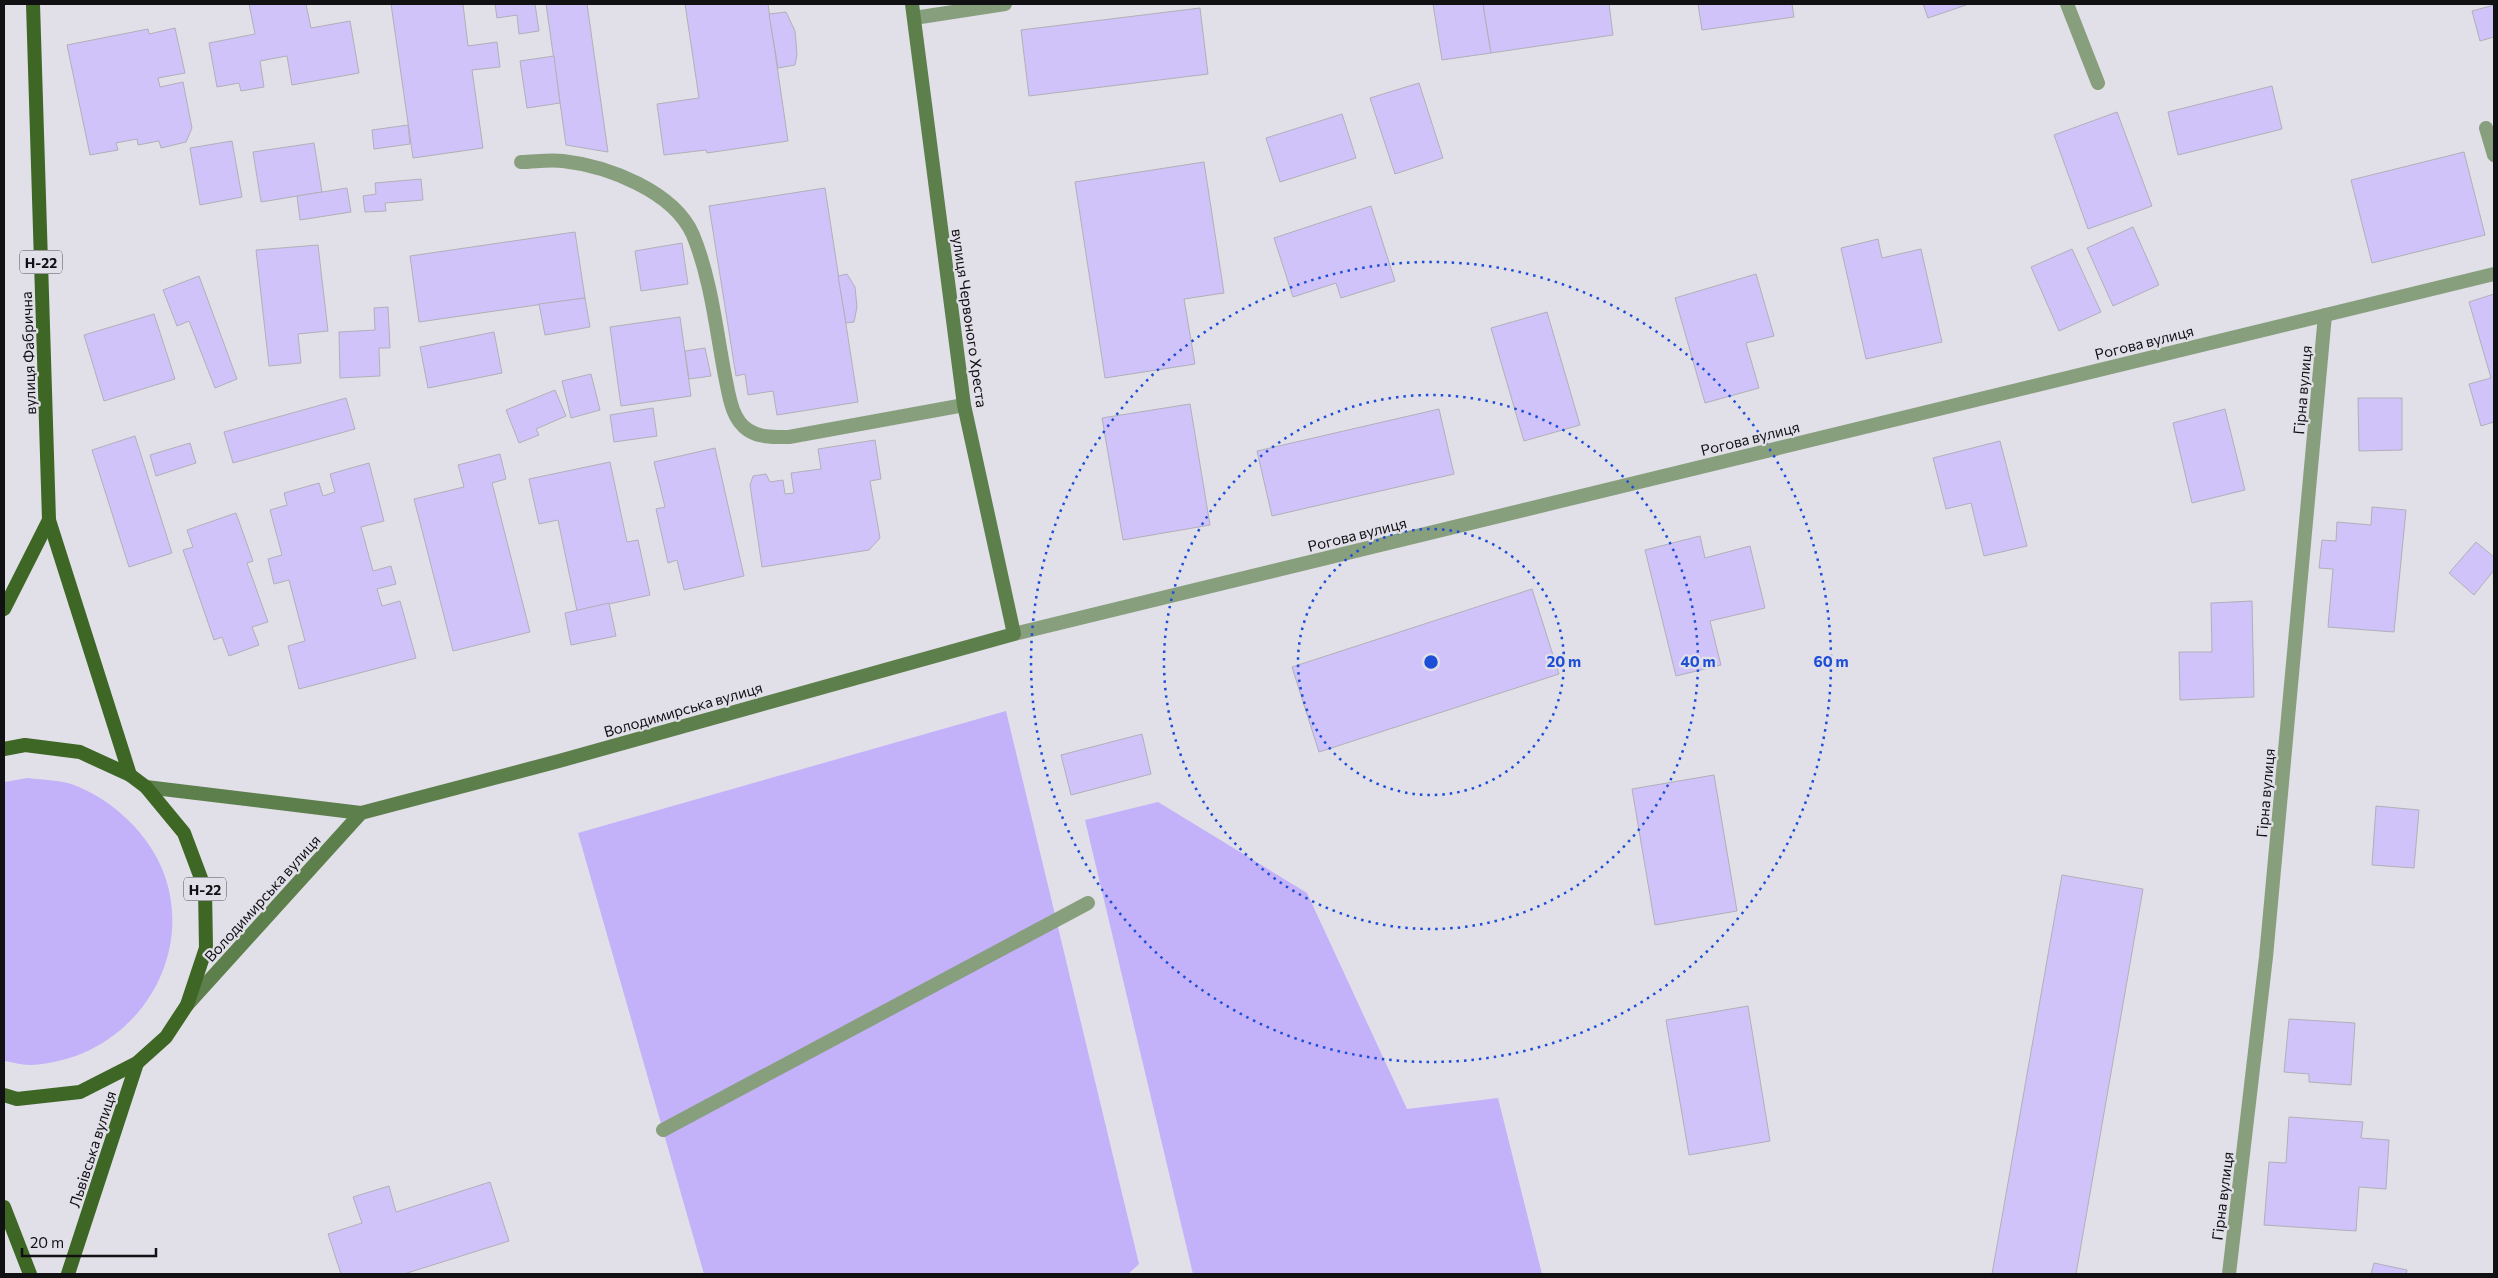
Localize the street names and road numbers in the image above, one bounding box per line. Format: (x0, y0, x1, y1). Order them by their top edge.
street label: вулиця Червоного Хреста (949, 227, 991, 409)
road number: Н-22 (20, 250, 62, 274)
street label: вулиця Фабрична (17, 291, 39, 415)
street label: Рогова вулиця (2093, 321, 2195, 363)
street label: Гірна вулиця (2289, 345, 2315, 435)
street label: Рогова вулиця (1699, 417, 1801, 459)
street label: Рогова вулиця (1306, 513, 1408, 555)
street label: Володимирська вулиця (602, 678, 764, 740)
street label: Гірна вулиця (2252, 748, 2278, 838)
street label: Володимирська вулиця (200, 831, 324, 965)
road number: Н-22 (184, 878, 226, 901)
street label: Львівська вулиця (65, 1088, 119, 1210)
street label: Гірна вулиця (2208, 1151, 2236, 1241)

